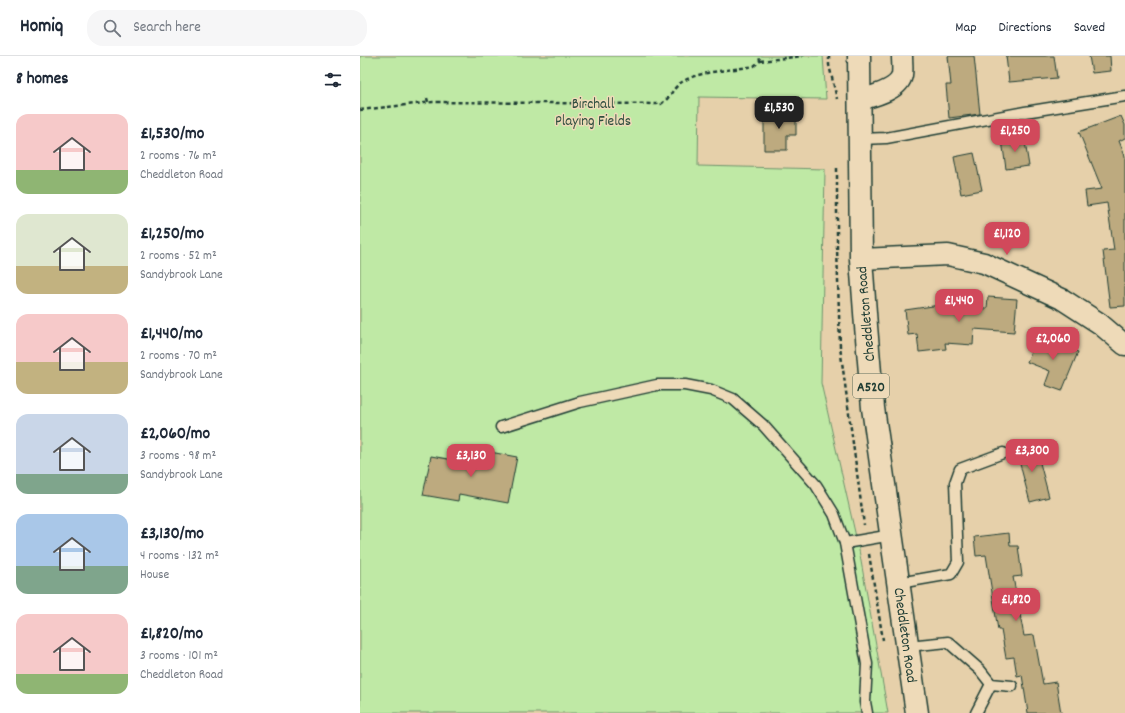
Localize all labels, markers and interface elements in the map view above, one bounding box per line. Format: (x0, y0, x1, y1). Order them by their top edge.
search box (87, 10, 367, 46)
text: Homiq (20, 14, 63, 41)
icon: search (101, 17, 123, 39)
text: Search here (133, 17, 201, 39)
text: Map (955, 18, 977, 38)
text: Directions (999, 18, 1052, 38)
text: Saved (1074, 18, 1105, 38)
text: 8 homes (16, 68, 68, 92)
icon: filters (322, 69, 344, 91)
park label: Birchall Playing Fields (555, 94, 631, 133)
pin: £1,530 (746, 96, 812, 130)
text: £1,530 (764, 99, 794, 118)
pin: £1,250 (982, 119, 1048, 153)
text: £1,250 (1000, 122, 1030, 141)
text: £1,530/mo (140, 123, 204, 147)
icon: home (48, 130, 96, 178)
text: 2 rooms · 76 m² (140, 147, 216, 166)
text: Cheddleton Road (140, 166, 223, 185)
pin: £1,120 (974, 222, 1040, 256)
text: £1,250/mo (140, 223, 204, 247)
text: £1,120 (993, 225, 1021, 244)
icon: home (48, 230, 96, 278)
text: 2 rooms · 52 m² (140, 247, 217, 266)
street label: Cheddleton Road (852, 265, 882, 362)
text: Sandybrook Lane (140, 266, 223, 285)
pin: £1,440 (926, 289, 992, 323)
text: £1,440 (944, 292, 974, 311)
text: £1,440/mo (140, 323, 203, 347)
pin: £2,060 (1020, 327, 1086, 361)
icon: home (48, 330, 96, 378)
text: £2,060 (1035, 330, 1071, 349)
text: 2 rooms · 70 m² (140, 347, 217, 366)
text: Sandybrook Lane (140, 366, 223, 385)
road number: A520 (853, 374, 889, 398)
text: £2,060/mo (140, 423, 210, 447)
icon: home (48, 430, 96, 478)
pin: £3,300 (999, 439, 1065, 473)
text: £3,300 (1015, 442, 1049, 461)
pin: £3,130 (438, 444, 504, 478)
text: 3 rooms · 98 m² (140, 447, 216, 466)
text: £3,130 (456, 447, 486, 466)
text: Sandybrook Lane (140, 466, 223, 485)
text: £3,130/mo (140, 523, 204, 547)
icon: home (48, 530, 96, 578)
text: 4 rooms · 132 m² (140, 547, 219, 566)
text: House (140, 566, 169, 585)
street label: Cheddleton Road (886, 586, 922, 684)
pin: £1,820 (983, 588, 1049, 622)
text: £1,820 (1001, 591, 1031, 610)
text: £1,820/mo (140, 623, 203, 647)
icon: home (48, 630, 96, 678)
text: 3 rooms · 101 m² (140, 647, 218, 666)
text: Cheddleton Road (140, 666, 223, 685)

